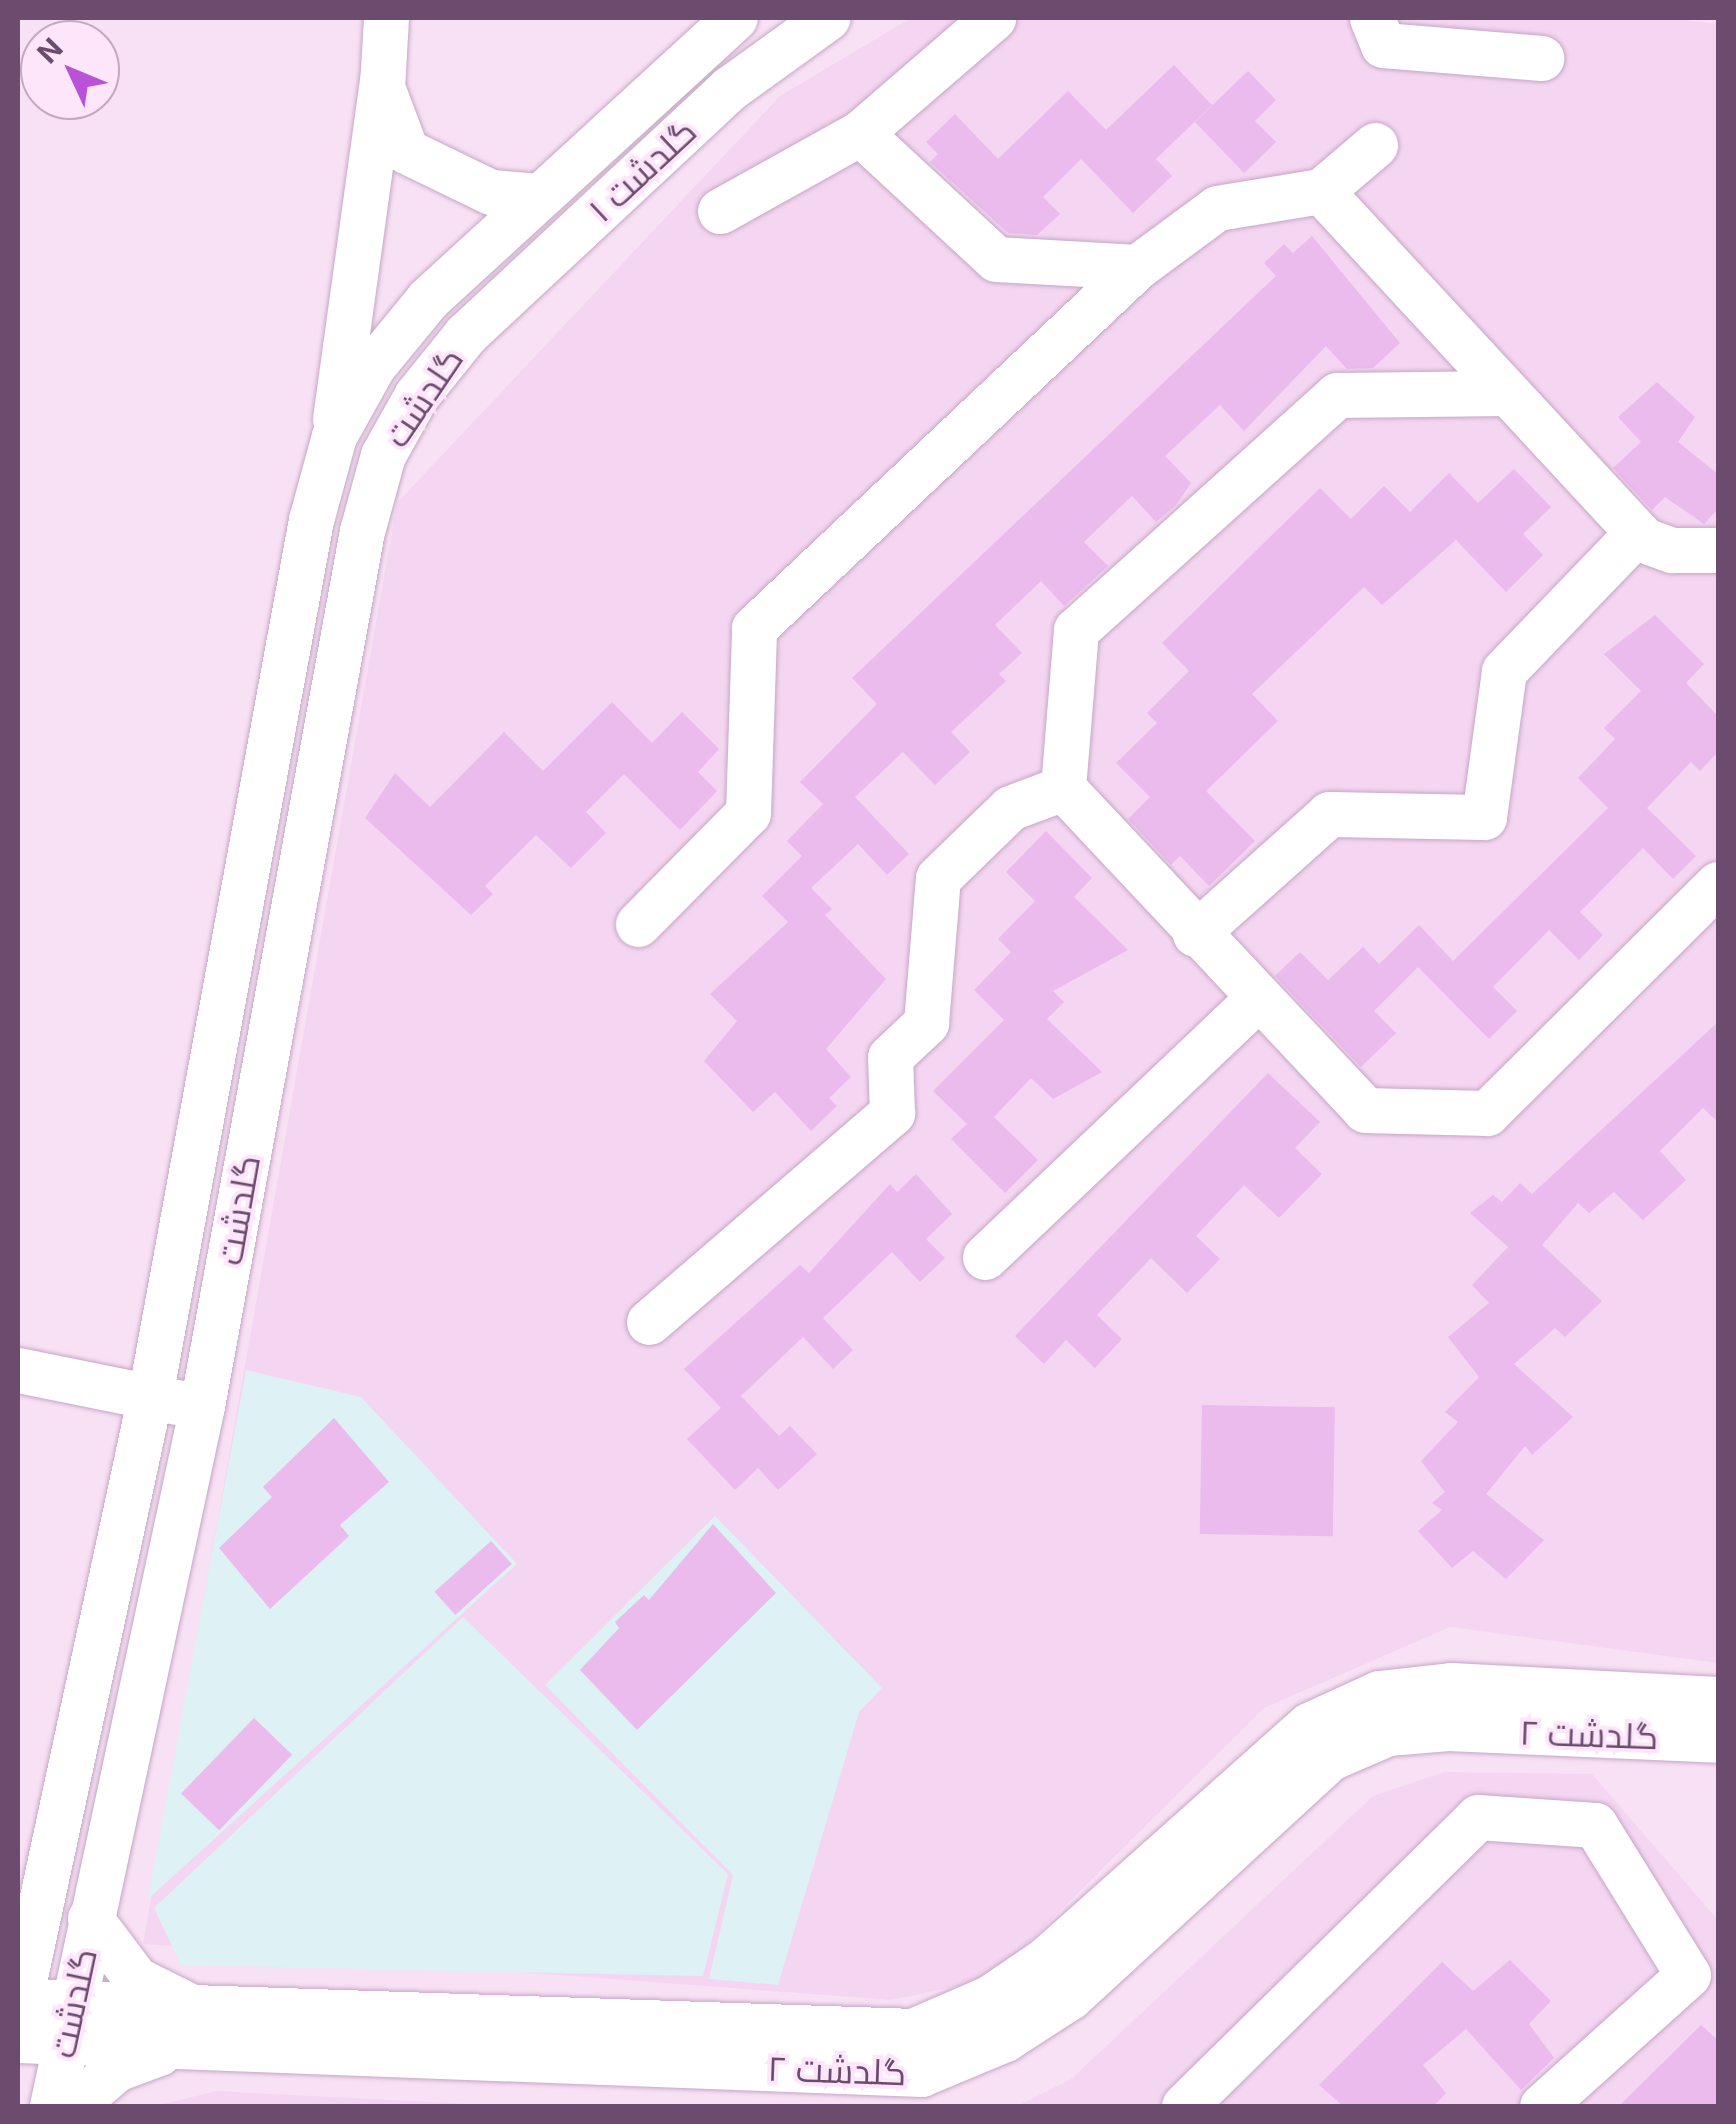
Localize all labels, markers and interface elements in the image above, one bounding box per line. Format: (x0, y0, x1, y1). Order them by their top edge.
north arrow (20, 20, 120, 120)
text: N (30, 31, 70, 70)
street label: گلدشت ۱ (580, 110, 704, 230)
street label: گلدشت (375, 339, 471, 455)
street label: گلدشت (208, 1152, 268, 1268)
street label: گلدشت ۲ (1519, 1711, 1659, 1757)
street label: گلدشت (41, 1945, 105, 2061)
street label: گلدشت ۲ (767, 2047, 907, 2093)

